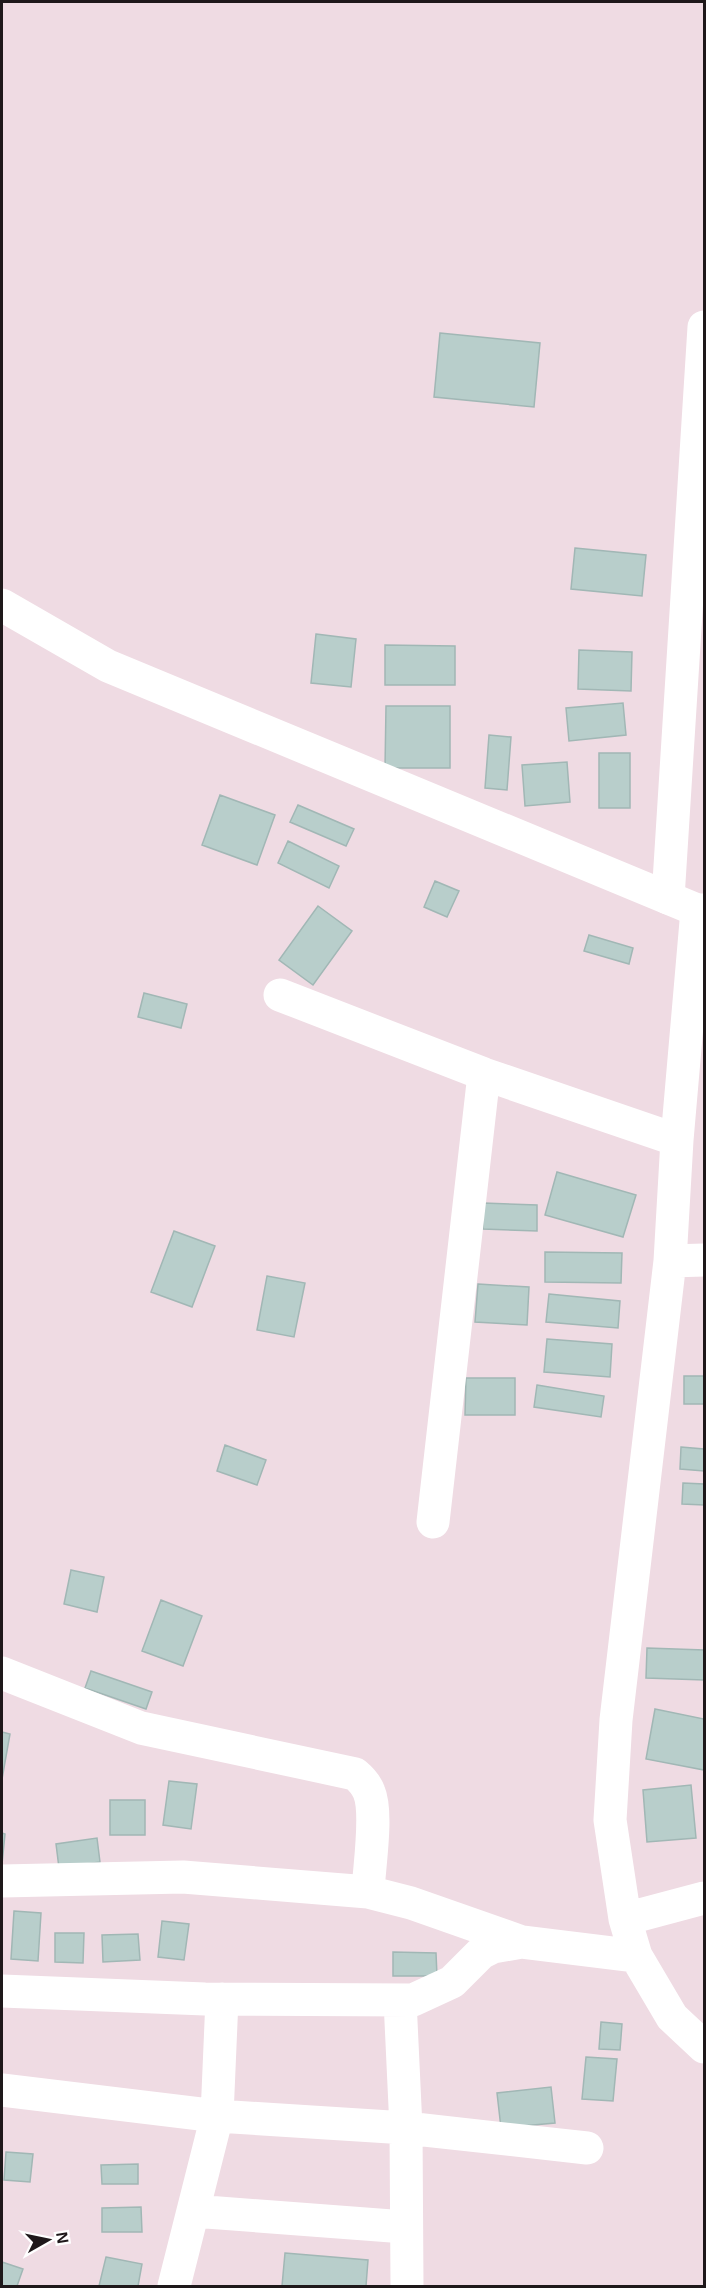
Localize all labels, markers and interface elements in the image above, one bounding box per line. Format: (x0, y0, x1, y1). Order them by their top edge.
north arrow (18, 2210, 78, 2270)
text: N (53, 2231, 72, 2245)

